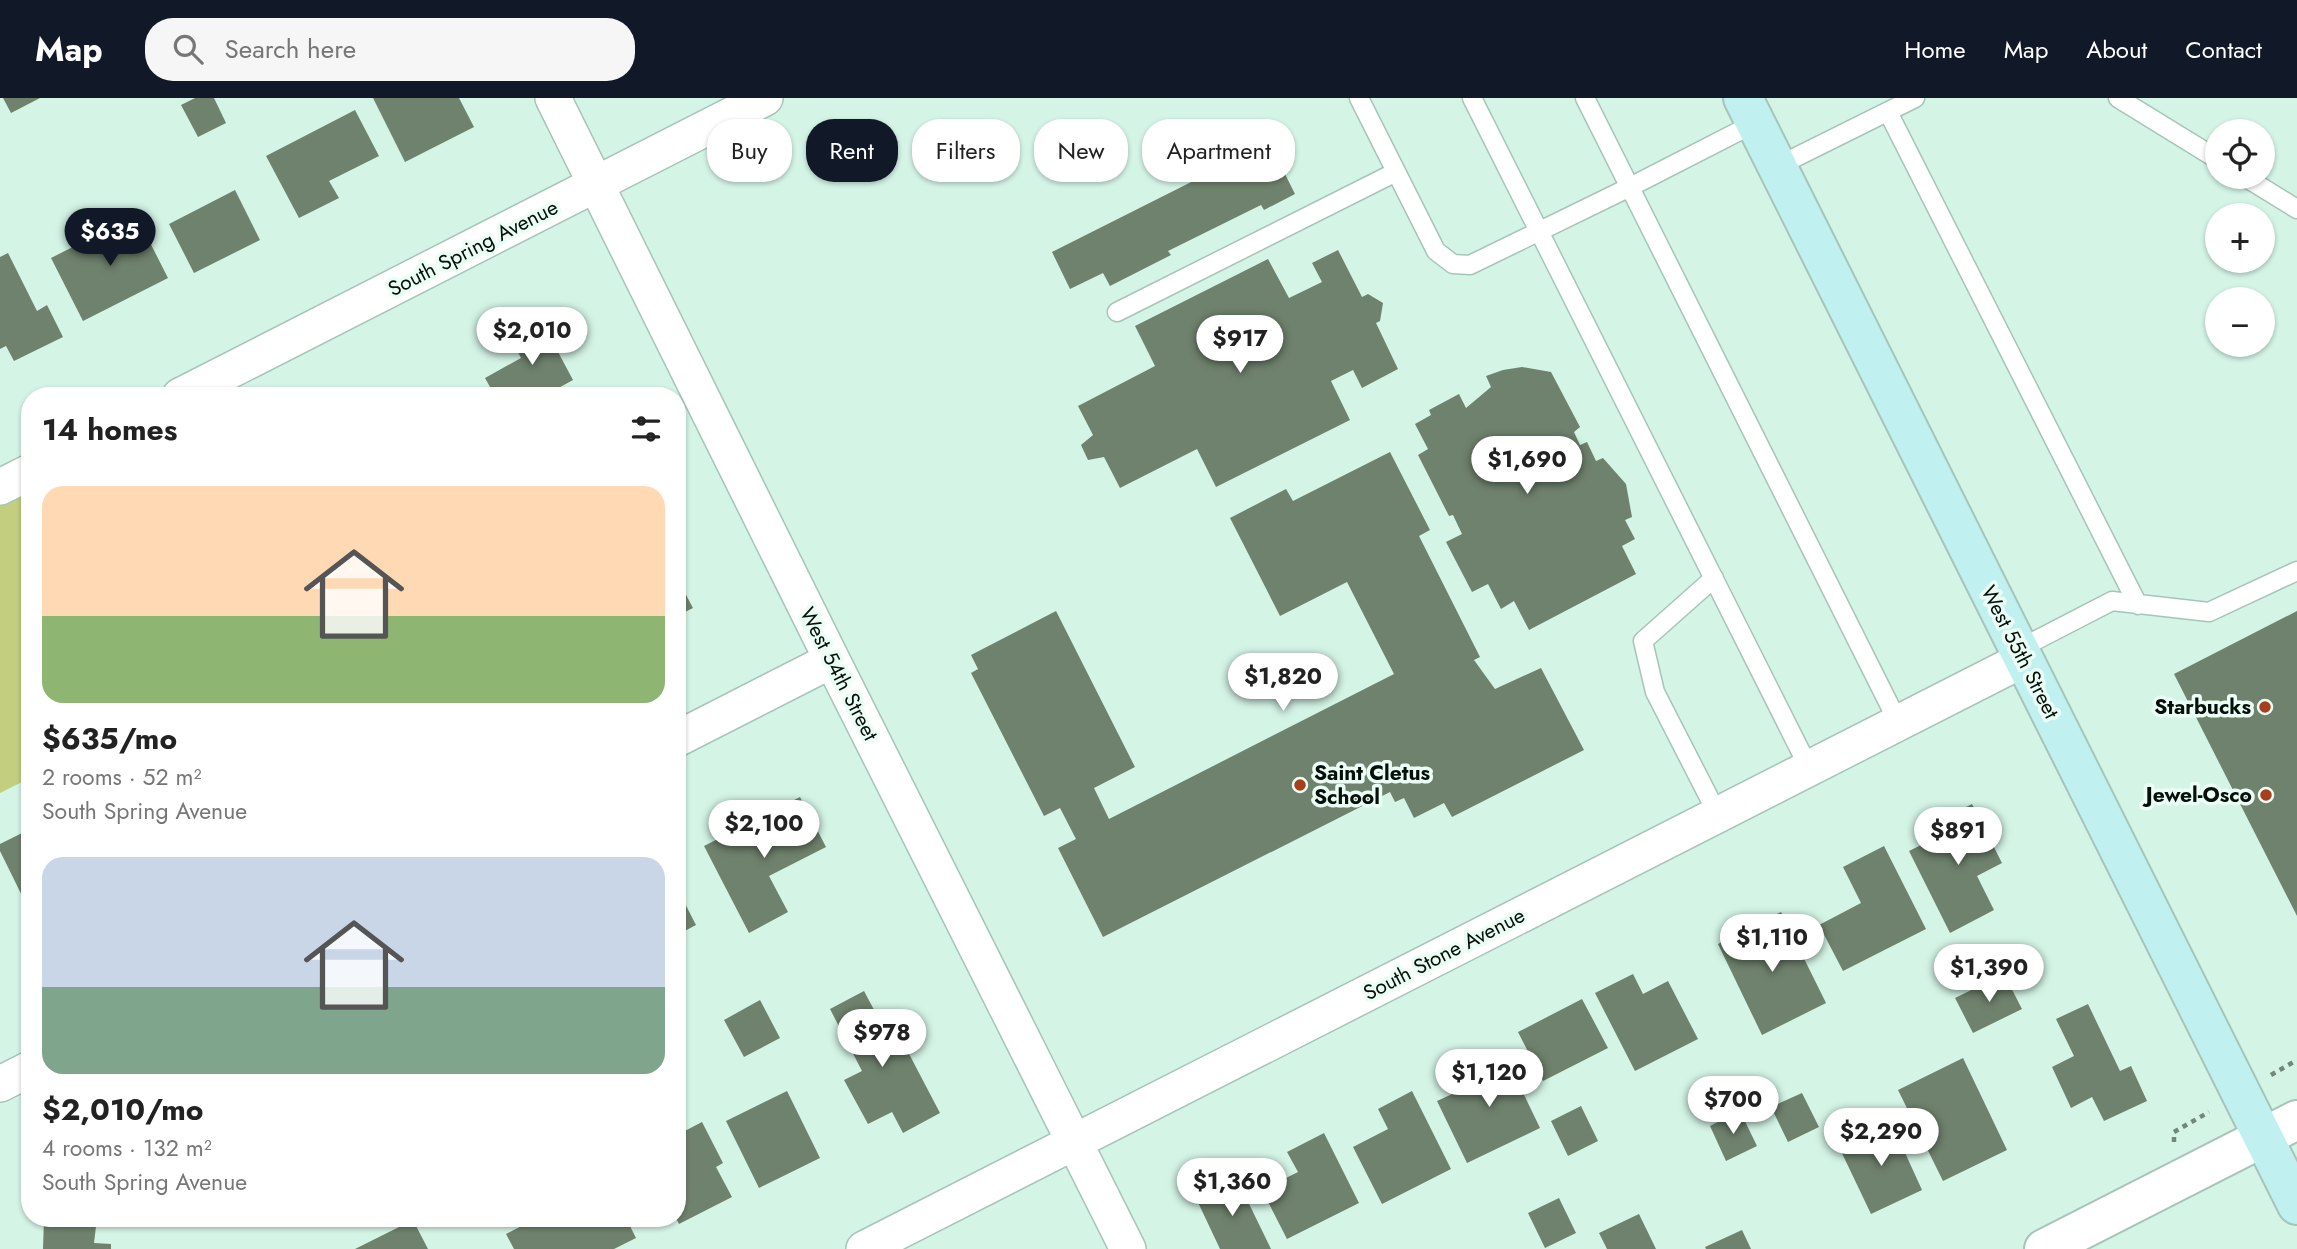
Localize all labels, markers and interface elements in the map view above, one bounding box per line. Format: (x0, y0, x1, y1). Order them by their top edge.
search box (145, 18, 635, 81)
text: Map (35, 26, 103, 73)
icon: search (169, 30, 207, 68)
text: Search here (225, 30, 356, 68)
text: Home (1904, 32, 1966, 67)
text: Map (2004, 32, 2048, 67)
text: About (2086, 32, 2147, 67)
text: Contact (2185, 32, 2262, 67)
chip: Buy (707, 119, 792, 182)
chip: Rent (806, 119, 898, 182)
chip: Filters (912, 119, 1020, 182)
chip: New (1034, 119, 1128, 182)
chip: Apartment (1142, 119, 1295, 182)
map controls (2205, 119, 2275, 357)
button: locate (2205, 119, 2275, 189)
street label: South Spring Avenue (383, 192, 563, 304)
button: + (2205, 203, 2275, 273)
pin: $635 (69, 208, 151, 268)
text: $635 (81, 214, 139, 248)
button: − (2205, 287, 2275, 357)
pin: $2,010 (475, 308, 589, 367)
text: $2,010 (492, 313, 572, 347)
pin: $917 (1199, 316, 1281, 375)
text: $917 (1212, 321, 1268, 355)
text: 14 homes (42, 408, 177, 451)
icon: filters (627, 410, 665, 448)
pin: $1,690 (1470, 436, 1584, 496)
text: $1,690 (1487, 442, 1567, 476)
icon: home (291, 531, 417, 657)
street label: West 55th Street (1974, 580, 2066, 724)
street label: West 54th Street (792, 602, 886, 746)
pin: $1,820 (1226, 654, 1340, 713)
text: $1,820 (1244, 659, 1322, 693)
place label: Starbucks (2154, 692, 2251, 722)
marker: Starbucks (2257, 699, 2273, 715)
text: $635/mo (42, 717, 177, 760)
place label: Saint Cletus School (1314, 758, 1430, 812)
text: 2 rooms · 52 m² (42, 760, 201, 794)
marker: Saint Cletus School (1292, 777, 1308, 793)
place label: Jewel-Osco (2142, 780, 2252, 810)
marker: Jewel-Osco (2258, 787, 2274, 803)
text: South Spring Avenue (42, 794, 247, 828)
pin: $2,100 (707, 800, 821, 860)
text: $2,100 (724, 806, 804, 840)
pin: $891 (1917, 808, 1999, 867)
text: $891 (1930, 813, 1986, 847)
street label: South Stone Avenue (1358, 900, 1530, 1008)
icon: home (291, 902, 417, 1028)
pin: $1,110 (1715, 914, 1829, 974)
text: $1,110 (1736, 920, 1808, 954)
pin: $1,390 (1932, 944, 2046, 1004)
text: $1,390 (1950, 950, 2028, 984)
pin: $978 (841, 1010, 923, 1069)
text: $978 (853, 1015, 911, 1049)
pin: $1,120 (1432, 1049, 1546, 1109)
text: $1,120 (1451, 1055, 1527, 1089)
pin: $700 (1692, 1076, 1774, 1136)
text: $700 (1704, 1082, 1762, 1116)
text: $2,010/mo (42, 1088, 204, 1131)
pin: $2,290 (1824, 1108, 1938, 1168)
text: $2,290 (1840, 1114, 1922, 1148)
text: 4 rooms · 132 m² (42, 1131, 212, 1165)
pin: $1,360 (1175, 1158, 1289, 1218)
text: $1,360 (1193, 1164, 1271, 1198)
text: South Spring Avenue (42, 1165, 247, 1199)

